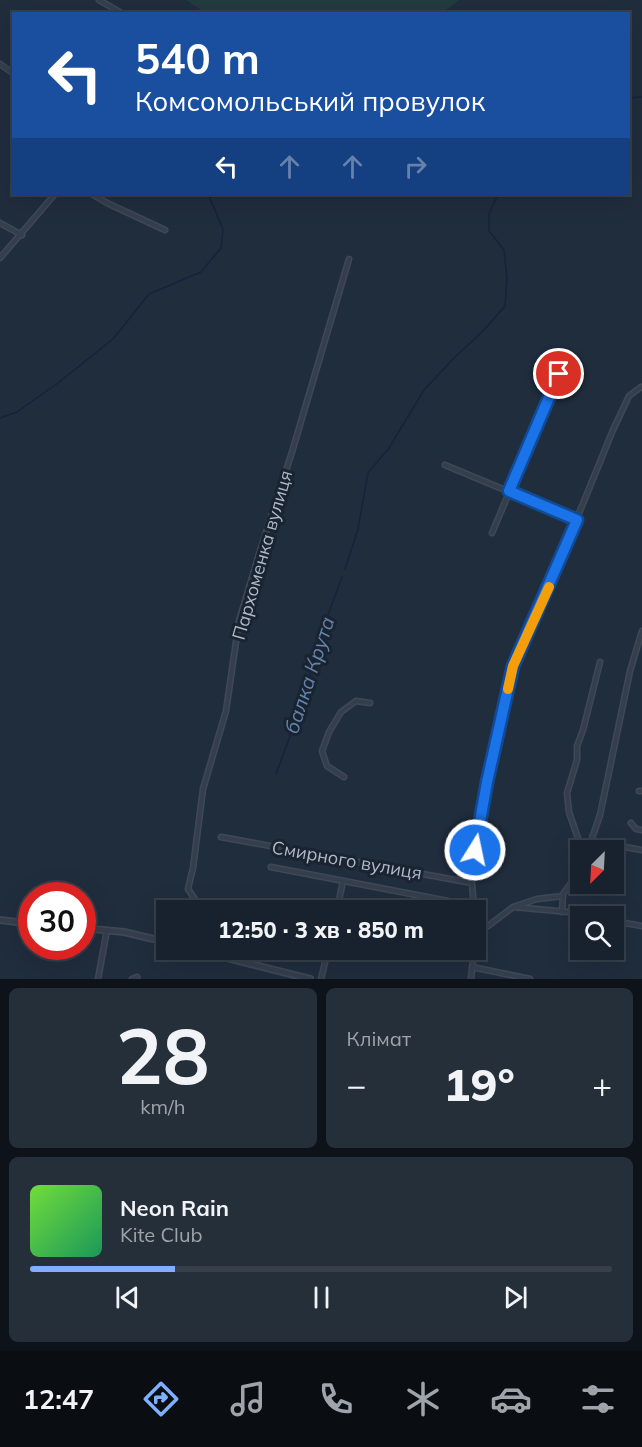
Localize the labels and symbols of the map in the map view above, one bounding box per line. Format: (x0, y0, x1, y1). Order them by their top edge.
pin (533, 348, 584, 399)
street label: Пархоменка вулиця (227, 468, 297, 642)
water label: балка Крута (278, 614, 340, 736)
position arrow (443, 818, 507, 882)
street label: Смирного вулиця (270, 835, 424, 885)
north arrow (570, 840, 624, 894)
speed limit sign: 30 (18, 882, 96, 960)

